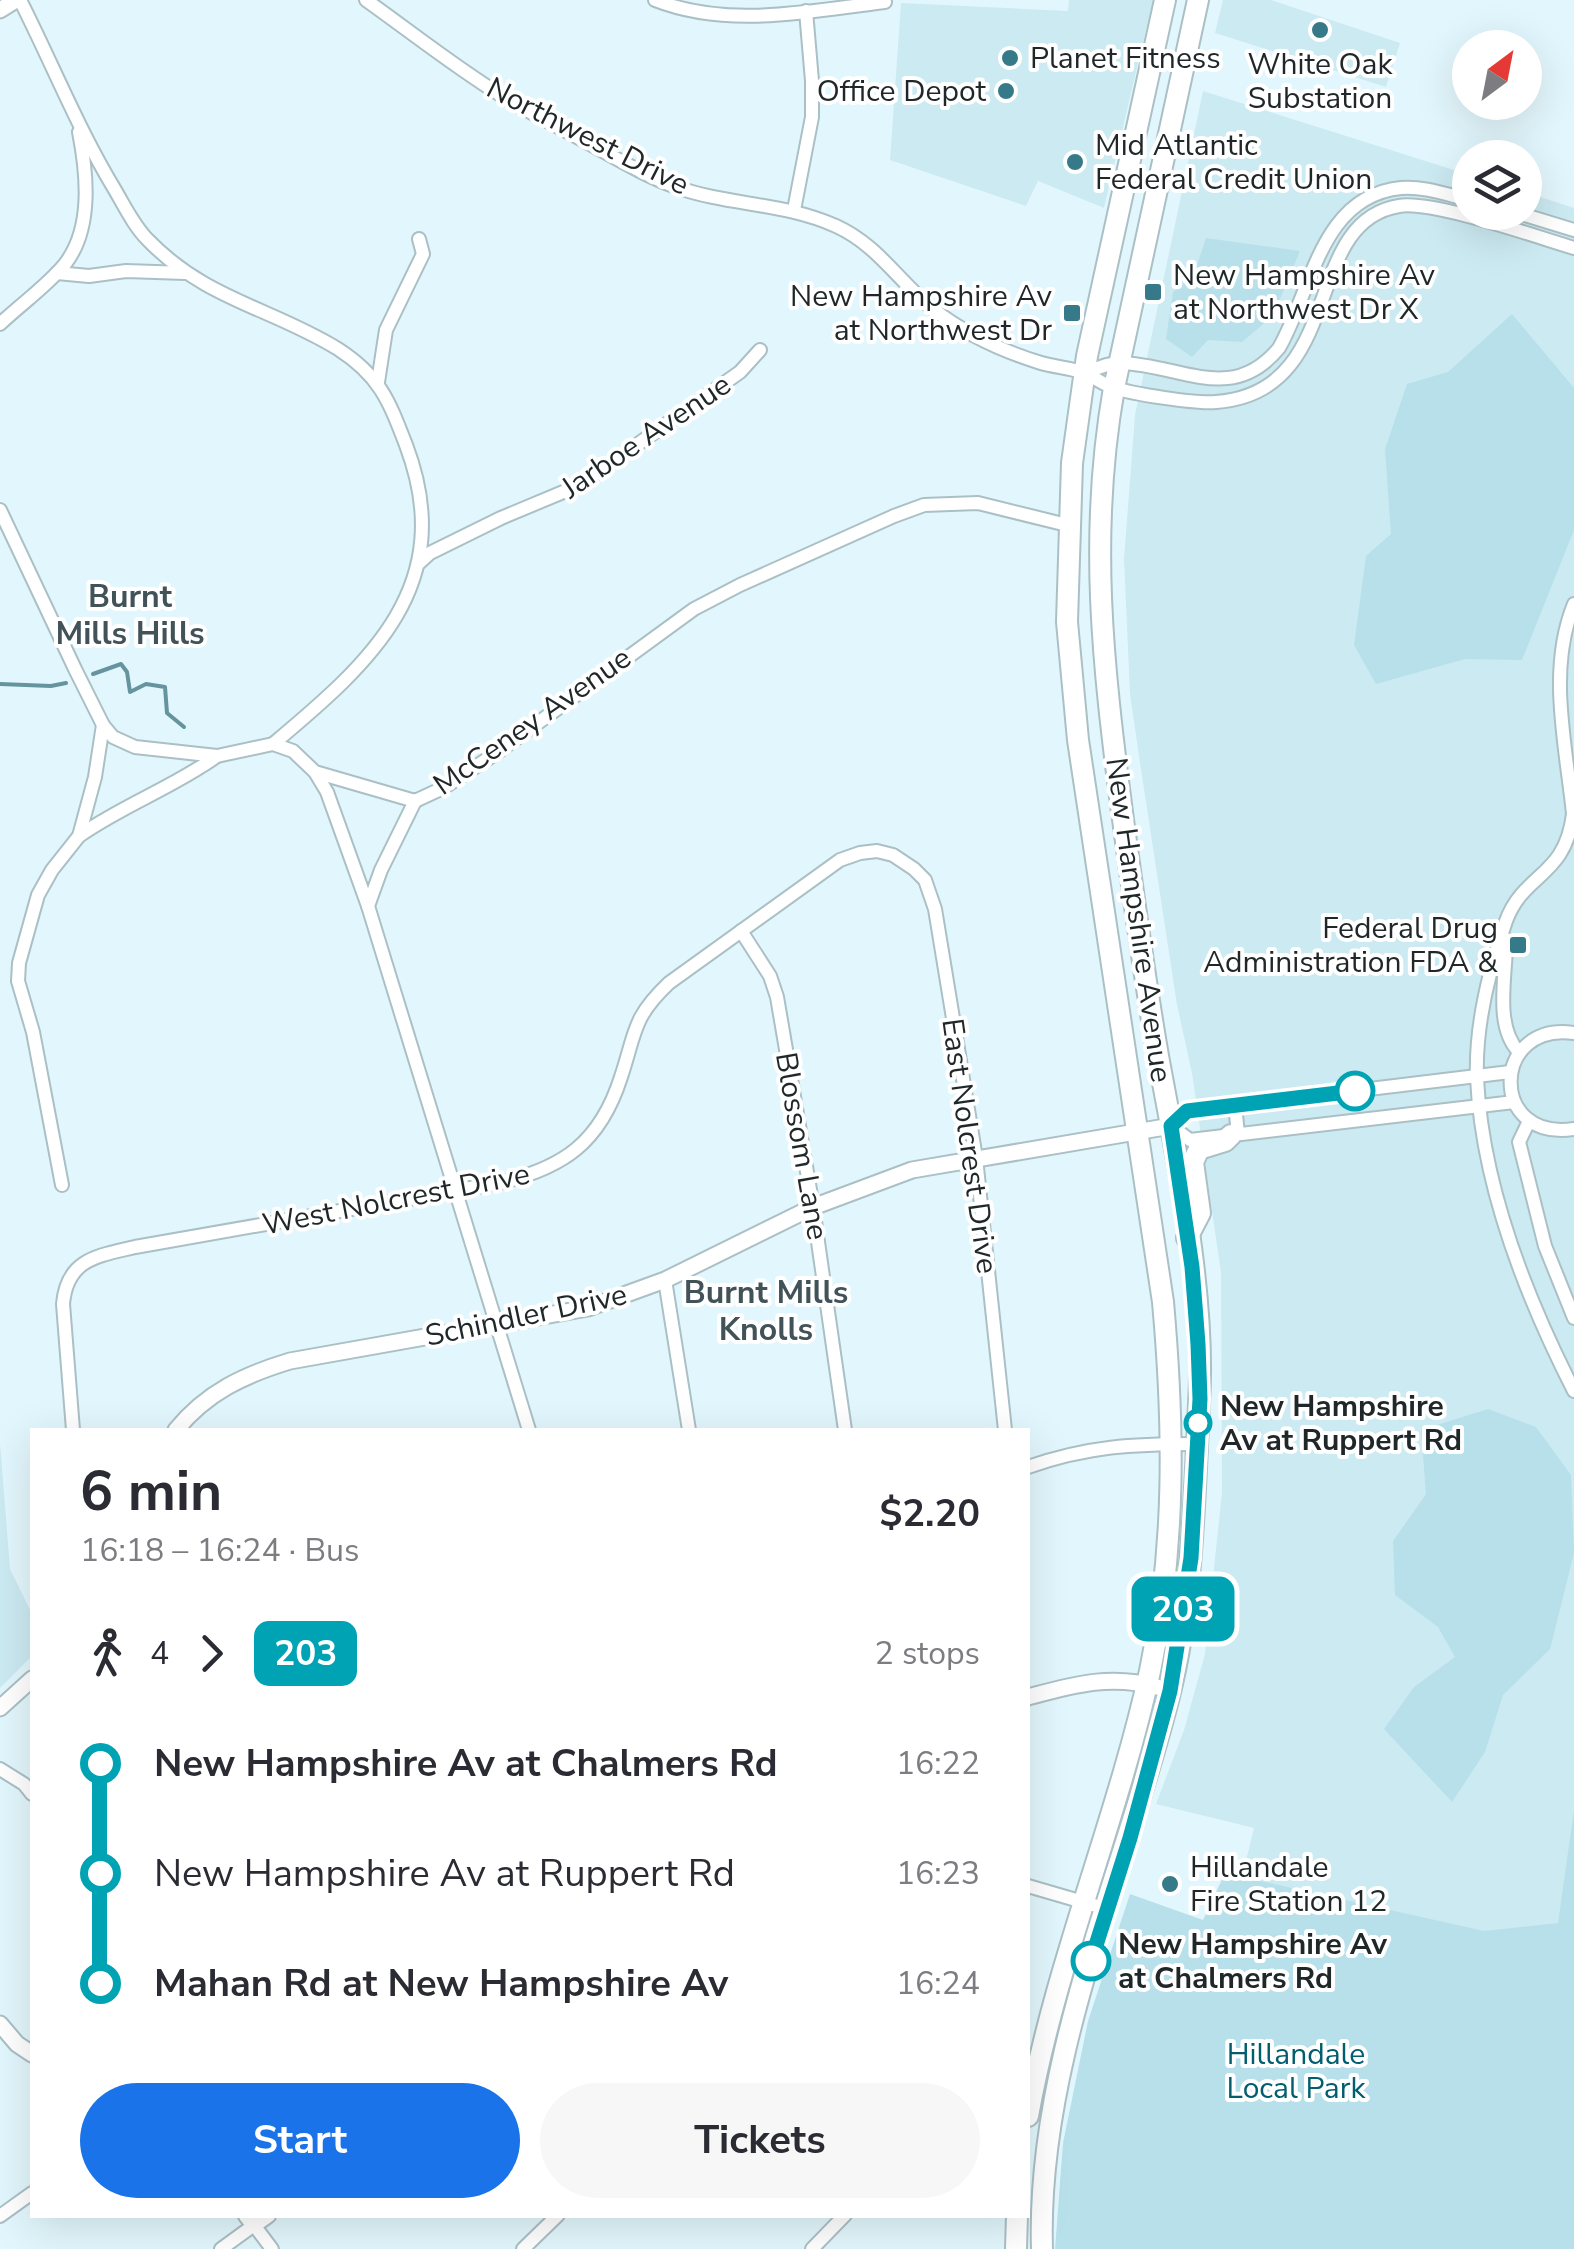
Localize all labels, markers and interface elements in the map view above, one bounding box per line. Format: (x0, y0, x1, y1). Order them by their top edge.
marker: White Oak Substation (1309, 19, 1331, 41)
north arrow (1452, 30, 1542, 120)
map controls (1452, 30, 1542, 230)
place label: Planet Fitness (1030, 38, 1221, 79)
place label: White Oak Substation (1248, 44, 1393, 119)
marker: Planet Fitness (999, 47, 1021, 69)
street label: Northwest Drive (479, 68, 696, 205)
place label: Office Depot (817, 71, 986, 112)
marker: Office Depot (995, 80, 1017, 102)
place label: Mid Atlantic Federal Credit Union (1095, 125, 1372, 200)
button: layers (1452, 140, 1542, 230)
marker: Mid Atlantic Federal Credit Union (1064, 151, 1086, 173)
place label: New Hampshire Av at Northwest Dr X (1173, 255, 1436, 330)
place label: New Hampshire Av at Northwest Dr (790, 276, 1053, 351)
marker: New Hampshire Av at Northwest Dr X (1142, 281, 1164, 303)
marker: New Hampshire Av at Northwest Dr (1061, 302, 1083, 324)
street label: Jarboe Avenue (553, 365, 739, 509)
district label: Burnt Mills Hills (55, 575, 205, 655)
street label: McCeney Avenue (425, 638, 639, 805)
street label: New Hampshire Avenue (1095, 755, 1182, 1085)
place label: Federal Drug Administration FDA & (1203, 908, 1498, 983)
marker: Federal Drug Administration FDA & (1507, 934, 1529, 956)
street label: East Nolcrest Drive (931, 1016, 1008, 1276)
street label: Blossom Lane (765, 1049, 838, 1243)
unlabelled marker (1336, 1072, 1374, 1110)
street label: West Nolcrest Drive (259, 1153, 533, 1246)
district label: Burnt Mills Knolls (684, 1271, 848, 1351)
street label: Schindler Drive (421, 1274, 631, 1357)
place label: New Hampshire Av at Ruppert Rd (1220, 1386, 1462, 1461)
marker: New Hampshire Av at Ruppert Rd (1185, 1410, 1211, 1436)
text: 6 min (80, 1454, 222, 1529)
text: $2.20 (879, 1488, 980, 1539)
text: 16:18 – 16:24 · Bus (80, 1529, 359, 1572)
line badge: 203 (1126, 1576, 1240, 1642)
text: 203 (1151, 1586, 1215, 1633)
icon: walk (80, 1626, 135, 1681)
icon: forward (184, 1626, 239, 1681)
text: 203 (274, 1630, 337, 1677)
text: 4 (150, 1632, 169, 1675)
text: 2 stops (874, 1632, 980, 1675)
text: New Hampshire Av at Chalmers Rd (154, 1738, 777, 1789)
text: 16:22 (896, 1742, 980, 1785)
place label: Hillandale Fire Station 12 (1190, 1847, 1387, 1922)
text: New Hampshire Av at Ruppert Rd (154, 1848, 735, 1899)
text: 16:23 (896, 1852, 980, 1895)
marker: Hillandale Fire Station 12 (1159, 1873, 1181, 1895)
place label: New Hampshire Av at Chalmers Rd (1118, 1924, 1387, 1999)
marker: New Hampshire Av at Chalmers Rd (1072, 1942, 1110, 1980)
text: Mahan Rd at New Hampshire Av (154, 1958, 728, 2009)
text: 16:24 (896, 1962, 980, 2005)
park label: Hillandale Local Park (1227, 2034, 1366, 2109)
button: Start (80, 2083, 520, 2198)
button: Tickets (540, 2083, 980, 2198)

